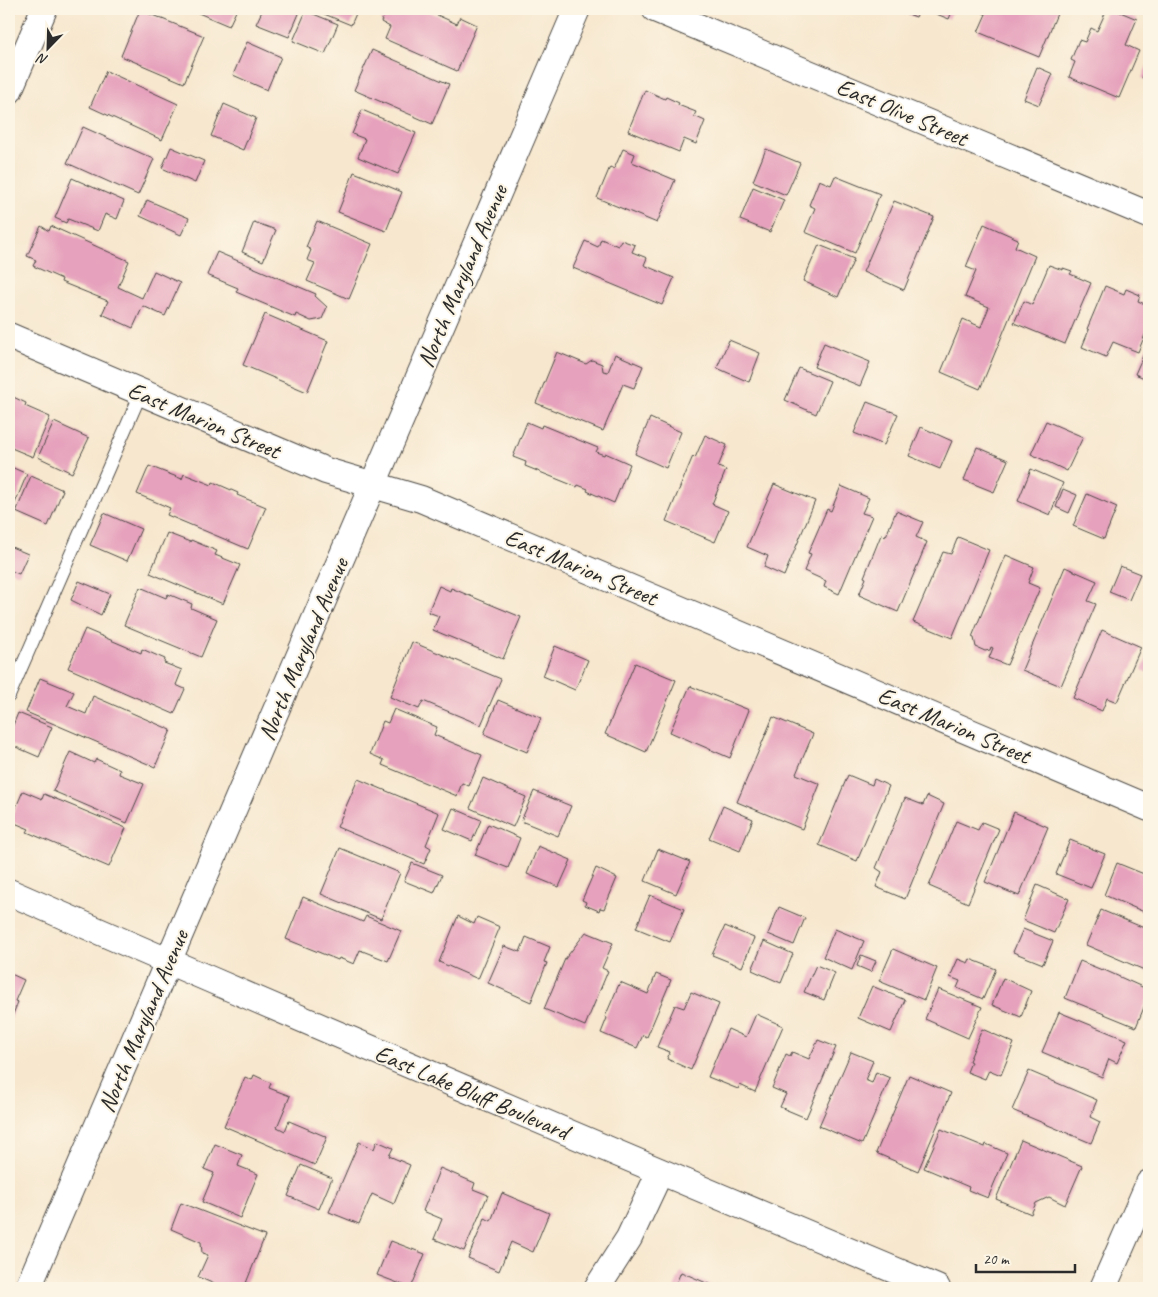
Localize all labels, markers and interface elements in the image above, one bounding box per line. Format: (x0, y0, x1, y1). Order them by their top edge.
north arrow (22, 22, 72, 72)
text: N (34, 49, 50, 69)
street label: East Olive Street (832, 71, 974, 154)
street label: North Maryland Avenue (410, 178, 515, 372)
street label: East Marion Street (124, 375, 286, 466)
street label: East Marion Street (501, 522, 663, 613)
street label: North Maryland Avenue (251, 551, 356, 745)
street label: East Marion Street (874, 680, 1036, 771)
street label: North Maryland Avenue (91, 923, 196, 1117)
street label: East Lake Bluff Boulevard (371, 1038, 577, 1148)
scale bar (976, 1242, 1074, 1274)
text: 20 m (983, 1250, 1010, 1269)

